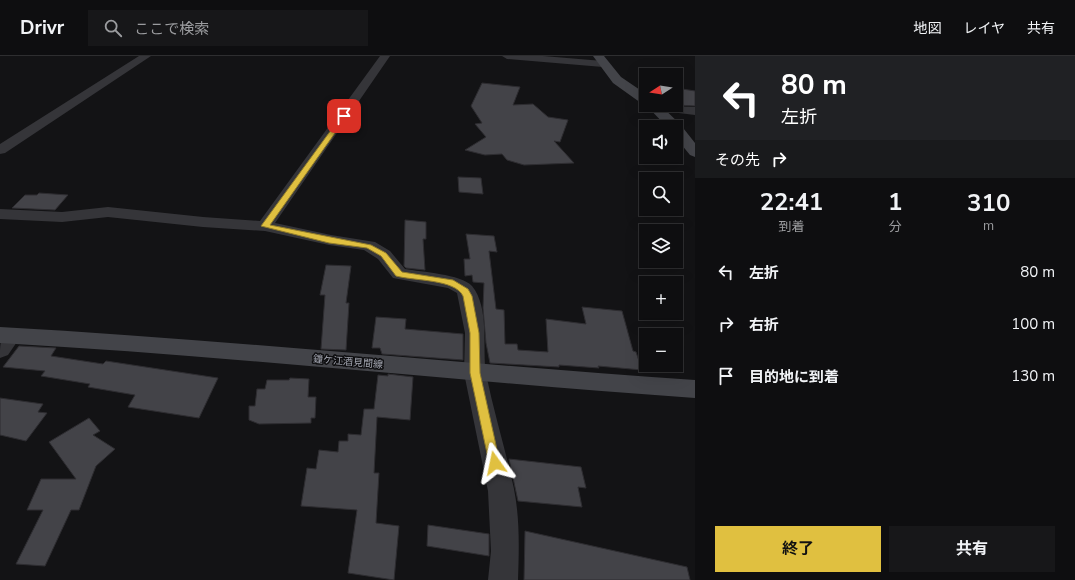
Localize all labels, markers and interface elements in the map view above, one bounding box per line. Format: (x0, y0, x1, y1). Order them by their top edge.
search box (88, 10, 368, 46)
text: Drivr (20, 15, 64, 41)
icon: search (102, 17, 124, 39)
text: ここで検索 (134, 19, 209, 39)
text: 地図 (913, 19, 941, 38)
text: レイヤ (963, 19, 1005, 38)
text: 共有 (1027, 19, 1055, 38)
text: 80 m (781, 66, 847, 104)
north arrow (639, 68, 683, 112)
map controls (639, 68, 683, 372)
icon: left (715, 72, 767, 124)
pin (327, 99, 361, 133)
icon: arrive (333, 105, 355, 127)
text: 左折 (781, 105, 817, 129)
button: sound (639, 120, 683, 164)
icon: right (768, 148, 790, 170)
text: その先 (715, 150, 760, 170)
button: search (639, 172, 683, 216)
text: 22:41 (760, 186, 823, 218)
text: 1 (888, 186, 902, 218)
text: 310 (967, 187, 1010, 219)
text: m (983, 217, 994, 235)
text: 到着 (778, 218, 804, 236)
text: 分 (889, 218, 902, 236)
button: layers (639, 224, 683, 268)
icon: left (715, 261, 737, 283)
text: 80 m (1020, 262, 1055, 282)
text: 左折 (749, 263, 779, 283)
button: + (639, 276, 683, 320)
icon: right (715, 313, 737, 335)
text: 100 m (1011, 314, 1055, 334)
text: 右折 (749, 315, 779, 335)
button: − (639, 328, 683, 372)
street label: 鐘ケ江酒見間線 (313, 352, 383, 372)
icon: arrive (715, 365, 737, 387)
text: 130 m (1011, 366, 1055, 386)
text: 目的地に到着 (749, 367, 839, 387)
position arrow (474, 442, 516, 484)
button: 終了 (715, 526, 881, 572)
button: 共有 (889, 526, 1055, 572)

